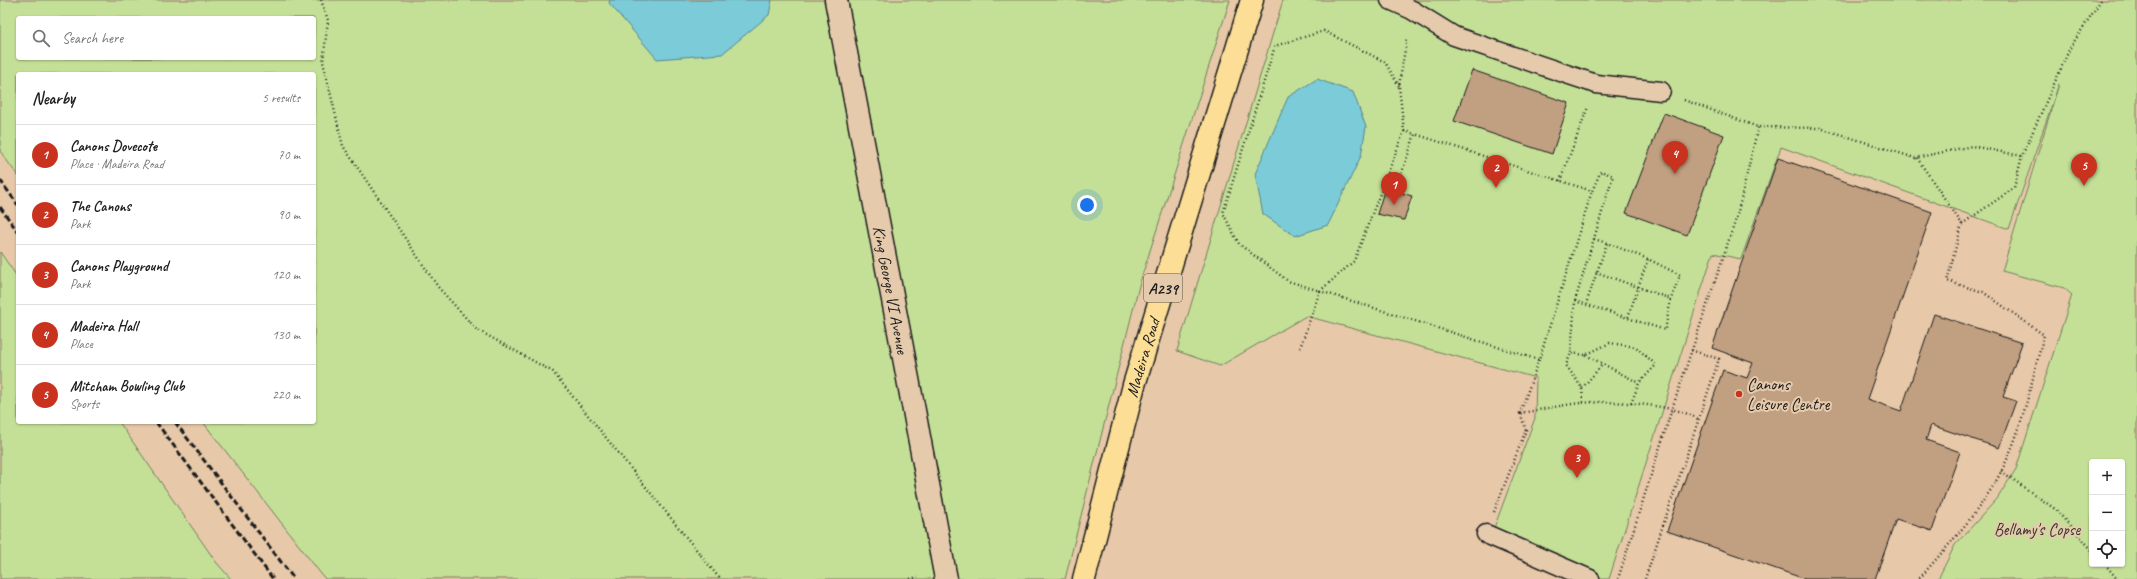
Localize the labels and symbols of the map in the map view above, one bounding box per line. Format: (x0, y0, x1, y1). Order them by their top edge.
pin: 4 (1662, 141, 1688, 174)
pin: 5 (2071, 153, 2097, 186)
pin: 2 (1483, 155, 1509, 188)
pin: 1 (1381, 172, 1407, 205)
your location (1077, 195, 1097, 215)
street label: King George VI Avenue (868, 224, 913, 357)
road number: A239 (1144, 274, 1182, 302)
street label: Madeira Road (1121, 314, 1166, 399)
place label: Canons Leisure Centre (1747, 374, 1831, 415)
marker: Canons Leisure Centre (1734, 389, 1744, 399)
pin: 3 (1564, 445, 1590, 478)
park label: Bellamy's Copse (1994, 519, 2082, 540)

